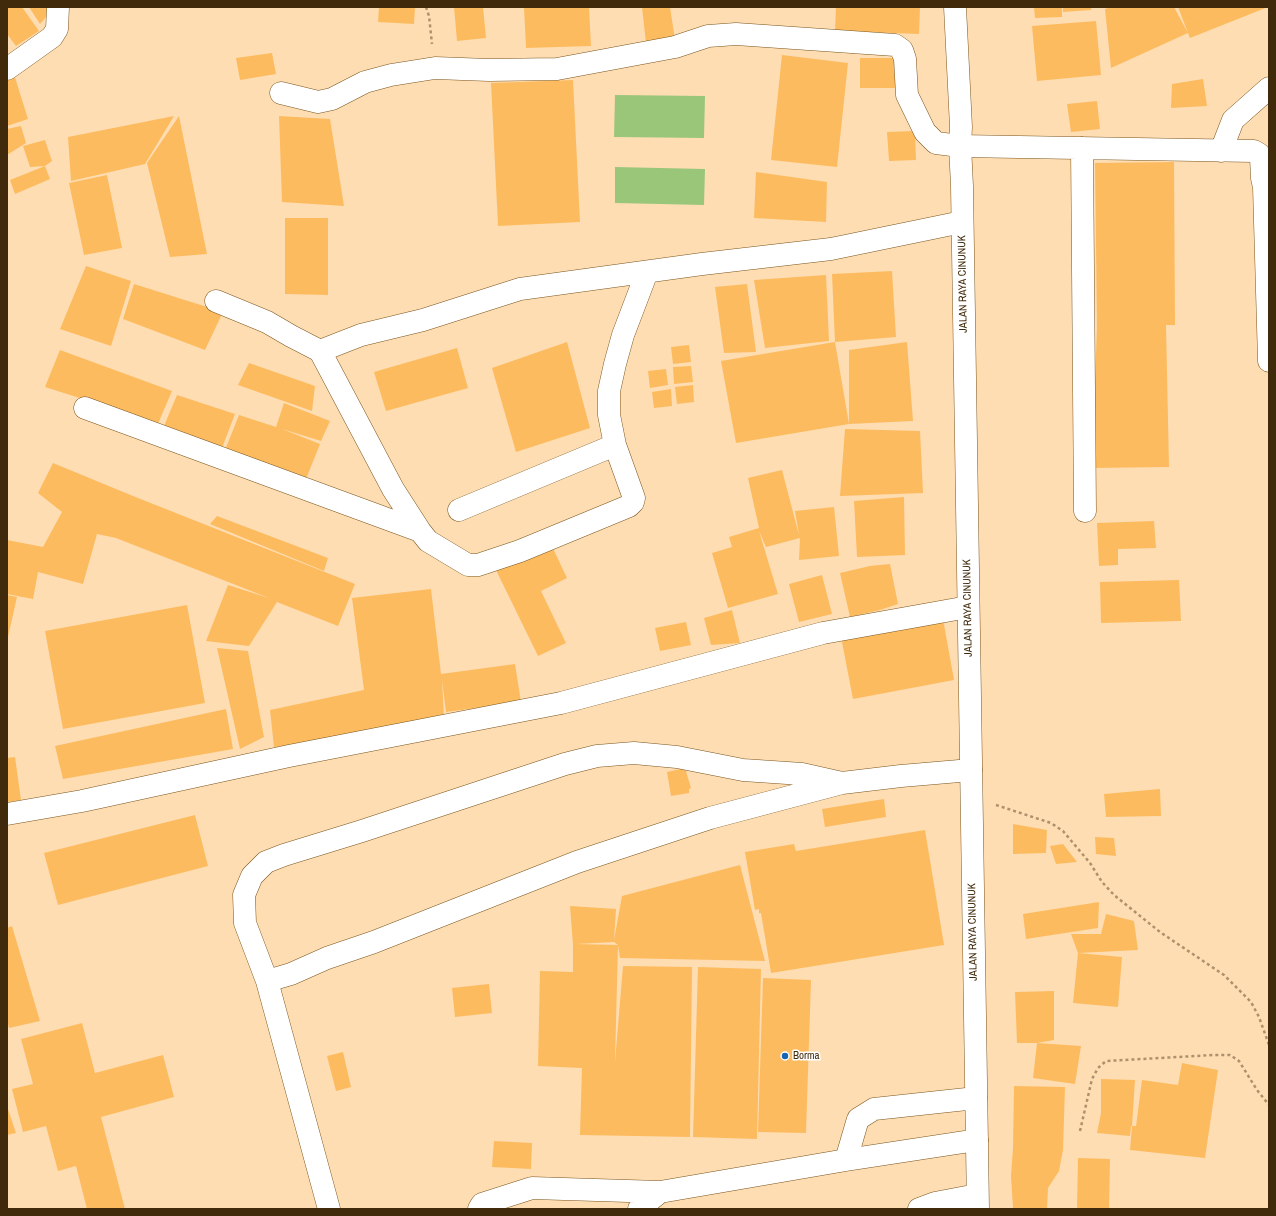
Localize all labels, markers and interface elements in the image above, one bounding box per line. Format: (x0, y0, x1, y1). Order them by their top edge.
street label: JALAN RAYA CINUNUK (956, 235, 970, 333)
street label: JALAN RAYA CINUNUK (961, 559, 975, 657)
street label: JALAN RAYA CINUNUK (966, 883, 980, 981)
place label: Borma (793, 1049, 820, 1063)
marker: Borma (780, 1051, 790, 1061)

